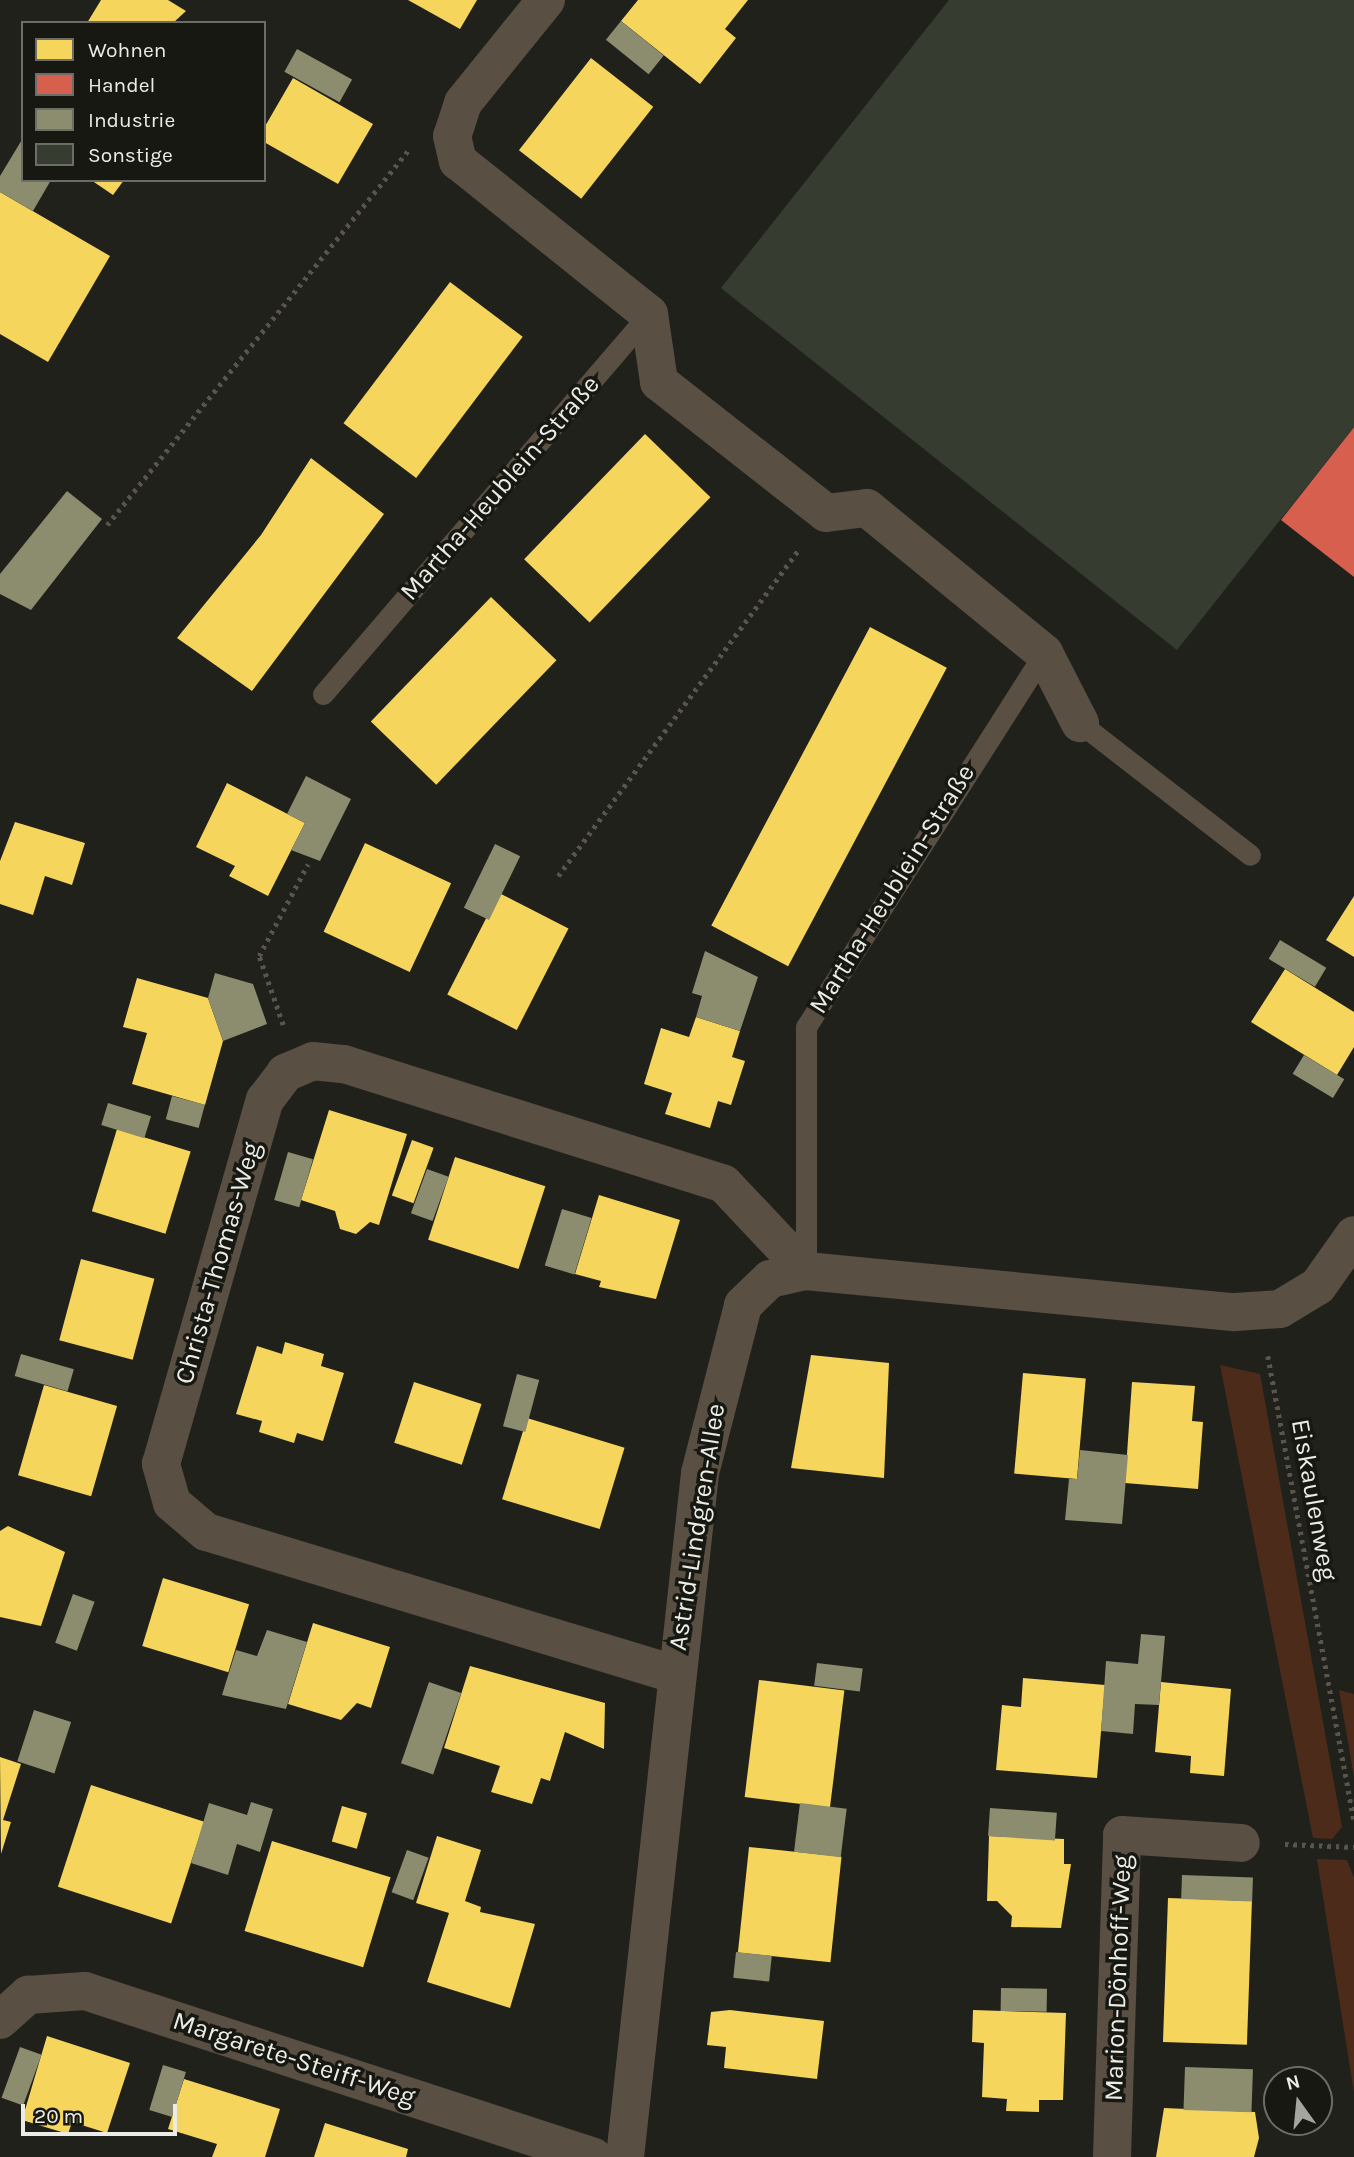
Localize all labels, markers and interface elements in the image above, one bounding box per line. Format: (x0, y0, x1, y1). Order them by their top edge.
legend (21, 21, 266, 182)
text: Wohnen (88, 38, 166, 62)
text: Handel (88, 73, 155, 97)
text: Industrie (88, 108, 175, 132)
text: Sonstige (88, 143, 173, 167)
street label: Martha-Heublein-Straße (394, 369, 606, 607)
street label: Martha-Heublein-Straße (802, 759, 982, 1019)
street label: Christa-Thomas-Weg (169, 1138, 267, 1388)
street label: Astrid-Lindgren-Allee (662, 1401, 732, 1653)
street label: Eiskaulenweg (1284, 1417, 1344, 1583)
street label: Marion-Dönhoff-Weg (1098, 1854, 1138, 2102)
street label: Margarete-Steiff-Weg (169, 2005, 419, 2113)
north arrow (1263, 2066, 1333, 2136)
text: N (1284, 2070, 1303, 2095)
scale bar (24, 2090, 180, 2134)
text: 20 m (34, 2104, 83, 2128)

